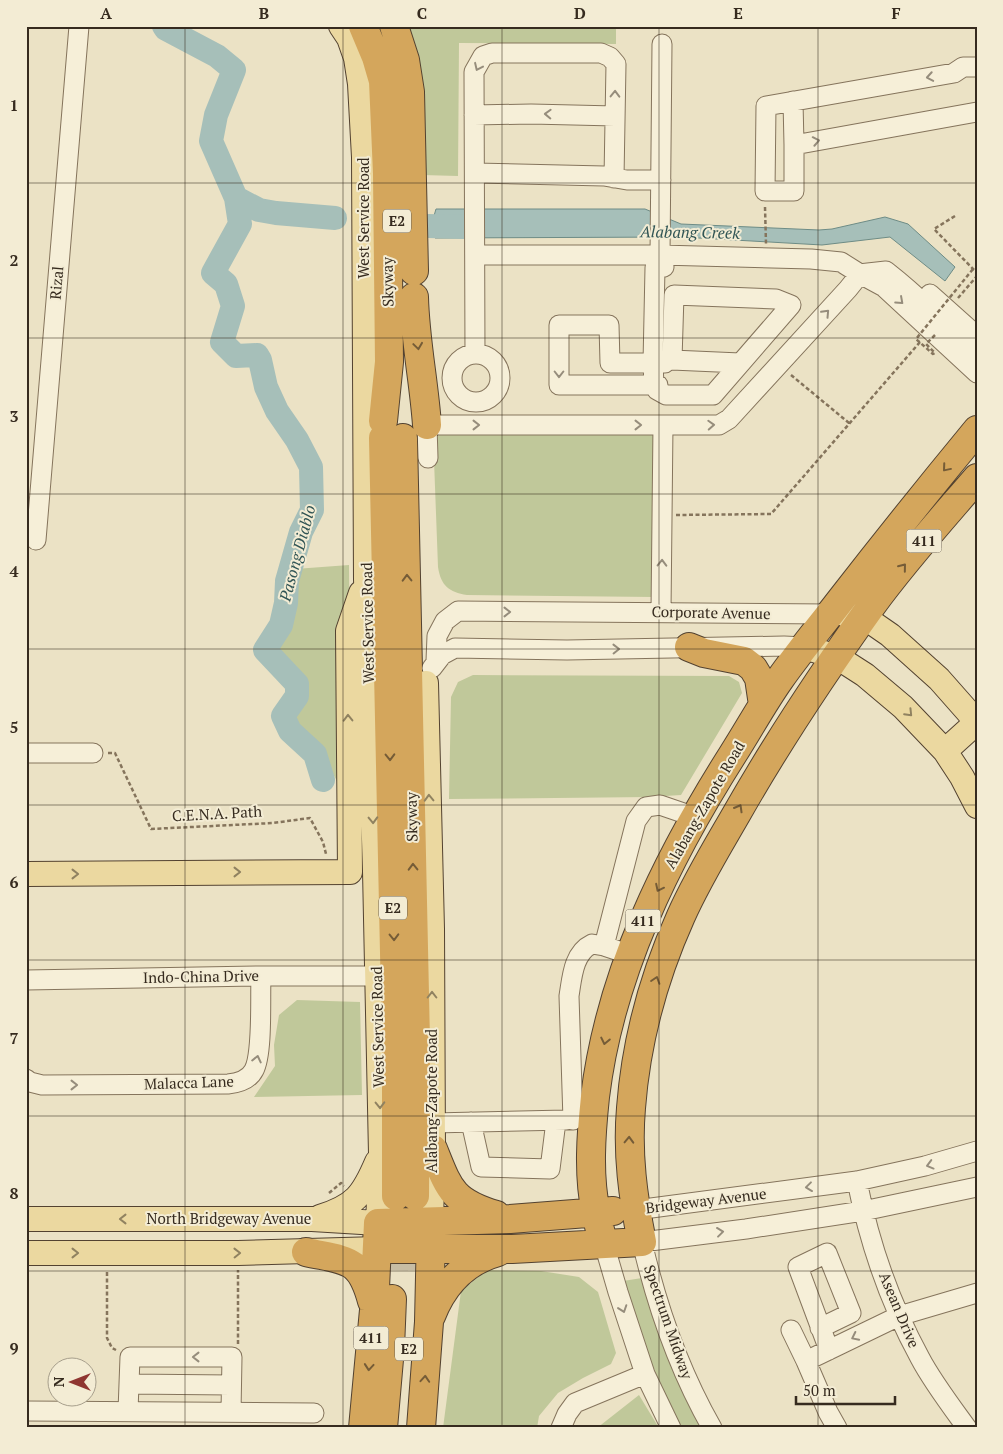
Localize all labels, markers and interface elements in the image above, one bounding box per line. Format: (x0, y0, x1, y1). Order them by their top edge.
text: A (100, 2, 112, 24)
text: B (259, 2, 269, 24)
text: C (417, 2, 427, 24)
text: D (574, 2, 586, 24)
text: E (733, 2, 743, 24)
text: F (891, 2, 901, 24)
one-way arrow (473, 62, 484, 71)
one-way arrow (926, 71, 934, 81)
one-way arrow (610, 90, 620, 98)
text: 1 (9, 94, 19, 116)
one-way arrow (544, 109, 552, 120)
one-way arrow (812, 136, 821, 146)
street label: West Service Road (353, 157, 373, 279)
road number: E2 (383, 210, 411, 232)
water label: Alabang Creek (639, 220, 740, 244)
text: 2 (9, 249, 19, 271)
street label: Skyway (377, 256, 397, 307)
street label: Rizal (45, 265, 67, 300)
one-way arrow (895, 295, 904, 304)
one-way arrow (820, 310, 829, 319)
one-way arrow (412, 342, 422, 350)
one-way arrow (554, 370, 564, 378)
text: 3 (9, 405, 19, 427)
one-way arrow (708, 419, 716, 430)
one-way arrow (472, 420, 480, 430)
one-way arrow (634, 420, 642, 430)
one-way arrow (943, 462, 951, 471)
water label: Pasong Diablo (273, 502, 320, 604)
road number: 411 (906, 530, 942, 552)
one-way arrow (657, 559, 667, 567)
text: 4 (9, 560, 19, 582)
street label: West Service Road (356, 562, 378, 684)
one-way arrow (897, 563, 906, 572)
one-way arrow (402, 574, 412, 582)
street label: Corporate Avenue (651, 601, 771, 623)
one-way arrow (504, 607, 511, 617)
one-way arrow (612, 643, 620, 654)
one-way arrow (903, 708, 912, 717)
one-way arrow (343, 714, 354, 722)
text: 5 (9, 716, 19, 738)
street label: Alabang-Zapote Road (659, 737, 749, 872)
one-way arrow (385, 753, 395, 761)
street label: Skyway (401, 791, 421, 842)
one-way arrow (424, 794, 435, 802)
street label: C.E.N.A. Path (171, 801, 263, 825)
one-way arrow (733, 805, 743, 814)
one-way arrow (368, 816, 379, 824)
one-way arrow (408, 863, 418, 871)
one-way arrow (234, 867, 242, 878)
one-way arrow (72, 869, 79, 879)
text: 6 (9, 871, 19, 893)
one-way arrow (655, 883, 665, 892)
road number: E2 (379, 896, 407, 920)
road number: 411 (626, 909, 660, 932)
one-way arrow (388, 933, 399, 941)
street label: Indo-China Drive (143, 965, 259, 987)
street label: West Service Road (366, 966, 388, 1088)
one-way arrow (651, 977, 661, 985)
one-way arrow (427, 991, 437, 999)
text: 7 (9, 1027, 19, 1049)
street label: Alabang-Zapote Road (421, 1029, 441, 1173)
one-way arrow (600, 1036, 611, 1045)
one-way arrow (251, 1054, 262, 1063)
street label: Malacca Lane (144, 1070, 234, 1094)
one-way arrow (70, 1080, 78, 1090)
one-way arrow (374, 1101, 385, 1109)
one-way arrow (624, 1136, 635, 1144)
one-way arrow (926, 1159, 934, 1169)
one-way arrow (805, 1181, 813, 1192)
text: 8 (9, 1182, 19, 1204)
street label: Bridgeway Avenue (644, 1183, 768, 1217)
street label: North Bridgeway Avenue (147, 1208, 311, 1228)
one-way arrow (119, 1214, 127, 1224)
one-way arrow (716, 1227, 724, 1238)
one-way arrow (72, 1248, 79, 1258)
one-way arrow (234, 1248, 242, 1258)
street label: Spectrum Midway (640, 1262, 698, 1382)
street label: Asean Drive (875, 1269, 925, 1350)
one-way arrow (618, 1304, 628, 1312)
road number: 411 (354, 1326, 388, 1350)
one-way arrow (851, 1331, 860, 1341)
text: 9 (9, 1337, 19, 1359)
road number: E2 (395, 1338, 423, 1360)
one-way arrow (191, 1352, 199, 1362)
north arrow (48, 1356, 98, 1406)
one-way arrow (363, 1363, 374, 1371)
scale bar (796, 1374, 894, 1406)
one-way arrow (419, 1375, 430, 1383)
text: N (49, 1376, 68, 1387)
text: 50 m (803, 1380, 836, 1400)

